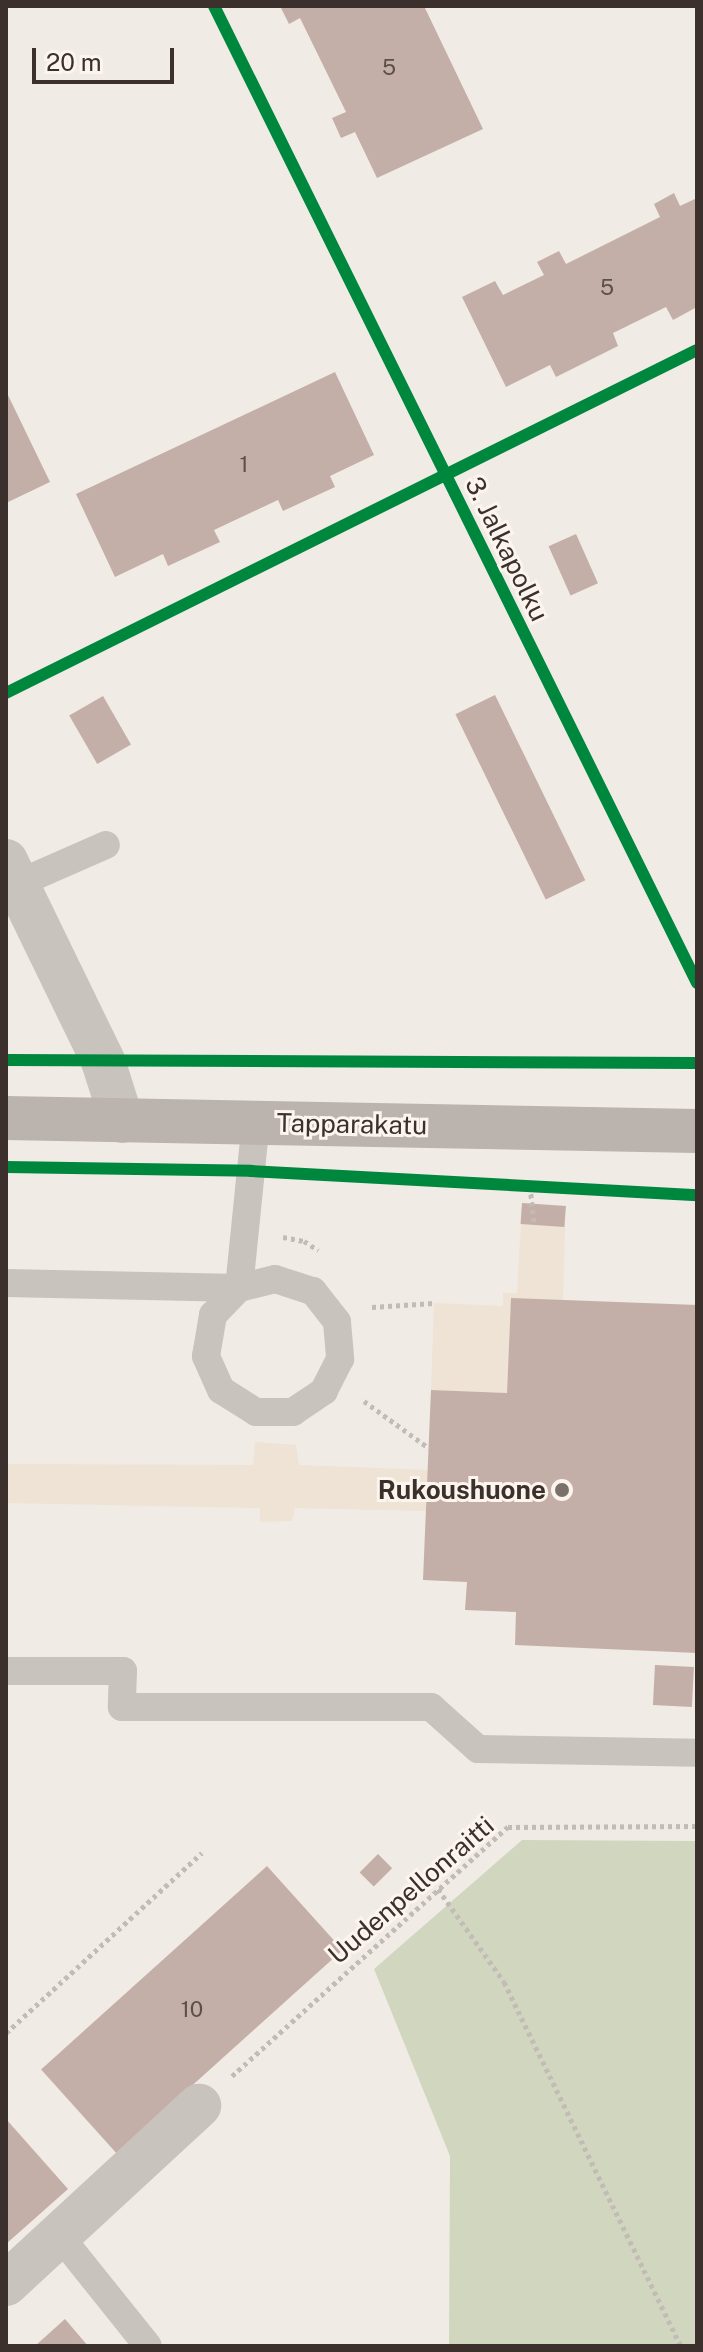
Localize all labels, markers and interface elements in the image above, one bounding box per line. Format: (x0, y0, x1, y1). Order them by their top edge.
scale bar (36, 32, 178, 82)
text: 20 m (46, 48, 102, 76)
house number: 5 (382, 55, 396, 81)
house number: 5 (600, 275, 614, 301)
house number: 1 (240, 452, 248, 478)
street label: 3. Jalkapolku (459, 472, 555, 626)
street label: Tapparakatu (276, 1107, 428, 1141)
place label: Rukoushuone (378, 1474, 546, 1506)
marker: Rukoushuone (553, 1481, 571, 1499)
street label: Uudenpellonraitti (322, 1810, 500, 1970)
house number: 10 (181, 1997, 203, 2023)

